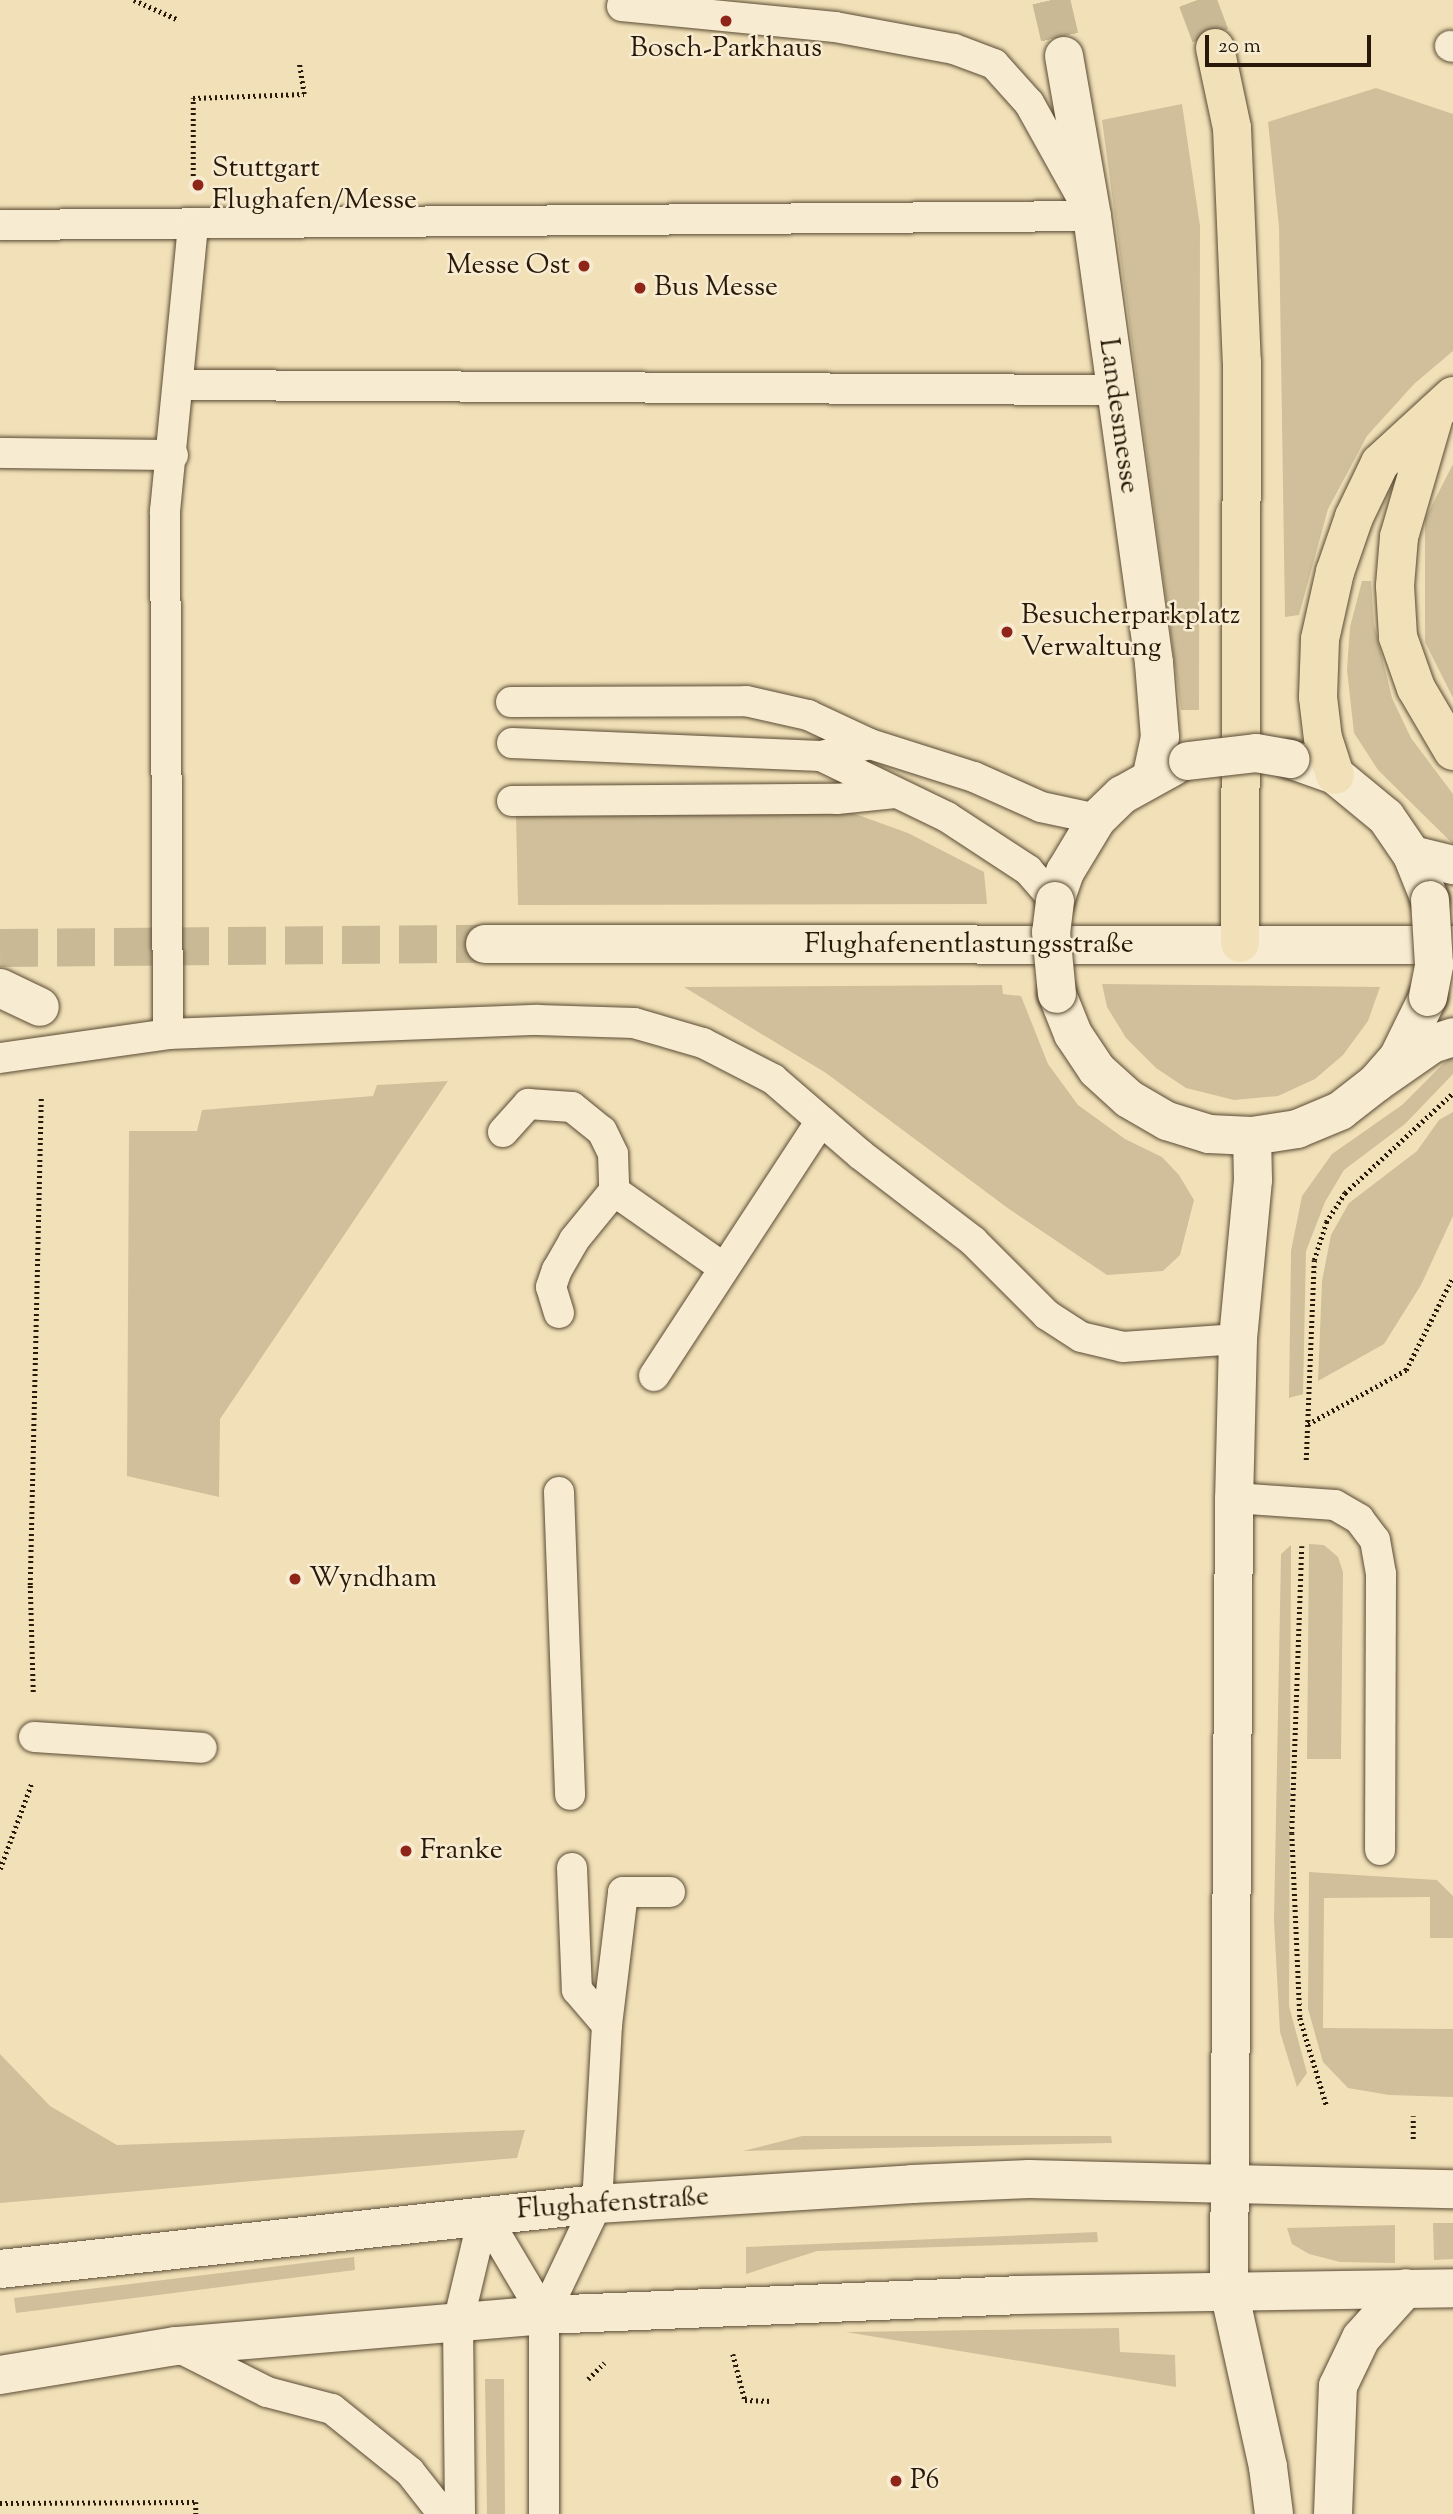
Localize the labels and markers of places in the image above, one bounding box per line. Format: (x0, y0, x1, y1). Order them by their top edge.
marker: Bosch-Parkhaus (718, 13, 734, 29)
place label: Bosch-Parkhaus (630, 32, 822, 66)
place label: Stuttgart Flughafen/Messe (212, 152, 417, 218)
marker: Stuttgart Flughafen/Messe (190, 177, 206, 193)
place label: Messe Ost (446, 249, 570, 283)
marker: Messe Ost (576, 258, 592, 274)
place label: Bus Messe (654, 271, 778, 305)
marker: Bus Messe (632, 280, 648, 296)
place label: Besucherparkplatz Verwaltung (1021, 599, 1240, 665)
marker: Besucherparkplatz Verwaltung (999, 624, 1015, 640)
place label: Wyndham (309, 1562, 437, 1596)
marker: Wyndham (287, 1571, 303, 1587)
place label: Franke (420, 1834, 503, 1868)
marker: Franke (398, 1843, 414, 1859)
place label: P6 (910, 2464, 939, 2498)
marker: P6 (888, 2473, 904, 2489)

